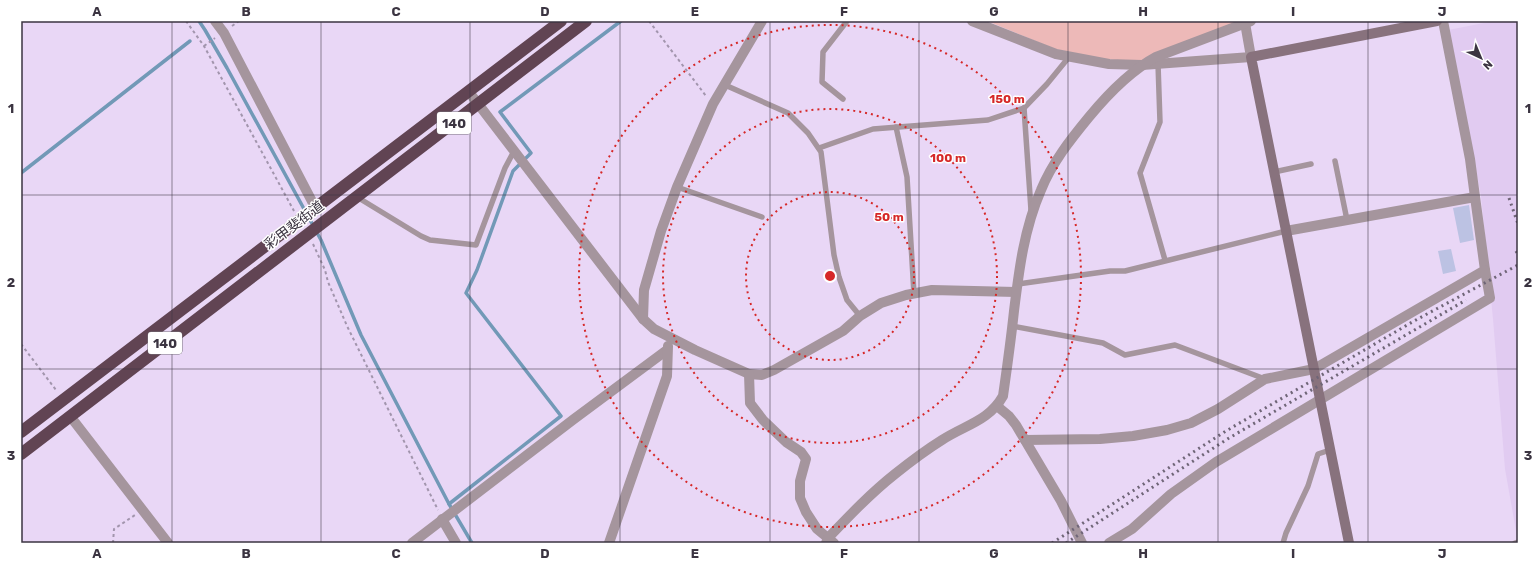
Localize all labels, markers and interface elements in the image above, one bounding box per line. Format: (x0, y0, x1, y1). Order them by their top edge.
text: A (92, 4, 102, 19)
text: B (241, 4, 251, 19)
text: C (391, 4, 401, 19)
text: D (540, 4, 550, 19)
text: E (691, 4, 699, 19)
text: F (840, 4, 848, 19)
text: G (989, 4, 999, 19)
text: H (1138, 4, 1148, 19)
text: I (1291, 4, 1295, 19)
text: J (1438, 4, 1446, 19)
north arrow (1461, 38, 1501, 78)
text: N (1480, 57, 1495, 72)
text: 150 m (989, 92, 1025, 106)
text: 1 (8, 101, 14, 116)
text: 1 (1525, 101, 1531, 116)
road number: 140 (437, 112, 471, 134)
text: 100 m (930, 151, 966, 165)
street label: 彩甲斐街道 (261, 198, 327, 253)
text: 50 m (874, 210, 904, 224)
centre of rings (823, 269, 837, 283)
text: 2 (7, 275, 15, 290)
text: 2 (1524, 275, 1532, 290)
road number: 140 (148, 332, 182, 354)
text: 3 (7, 448, 16, 463)
text: 3 (1524, 448, 1533, 463)
text: A (92, 546, 102, 561)
text: B (241, 546, 251, 561)
text: C (391, 546, 401, 561)
text: D (540, 546, 550, 561)
text: E (691, 546, 699, 561)
text: F (840, 546, 848, 561)
text: G (989, 546, 999, 561)
text: H (1138, 546, 1148, 561)
text: I (1291, 546, 1295, 561)
text: J (1438, 546, 1446, 561)

